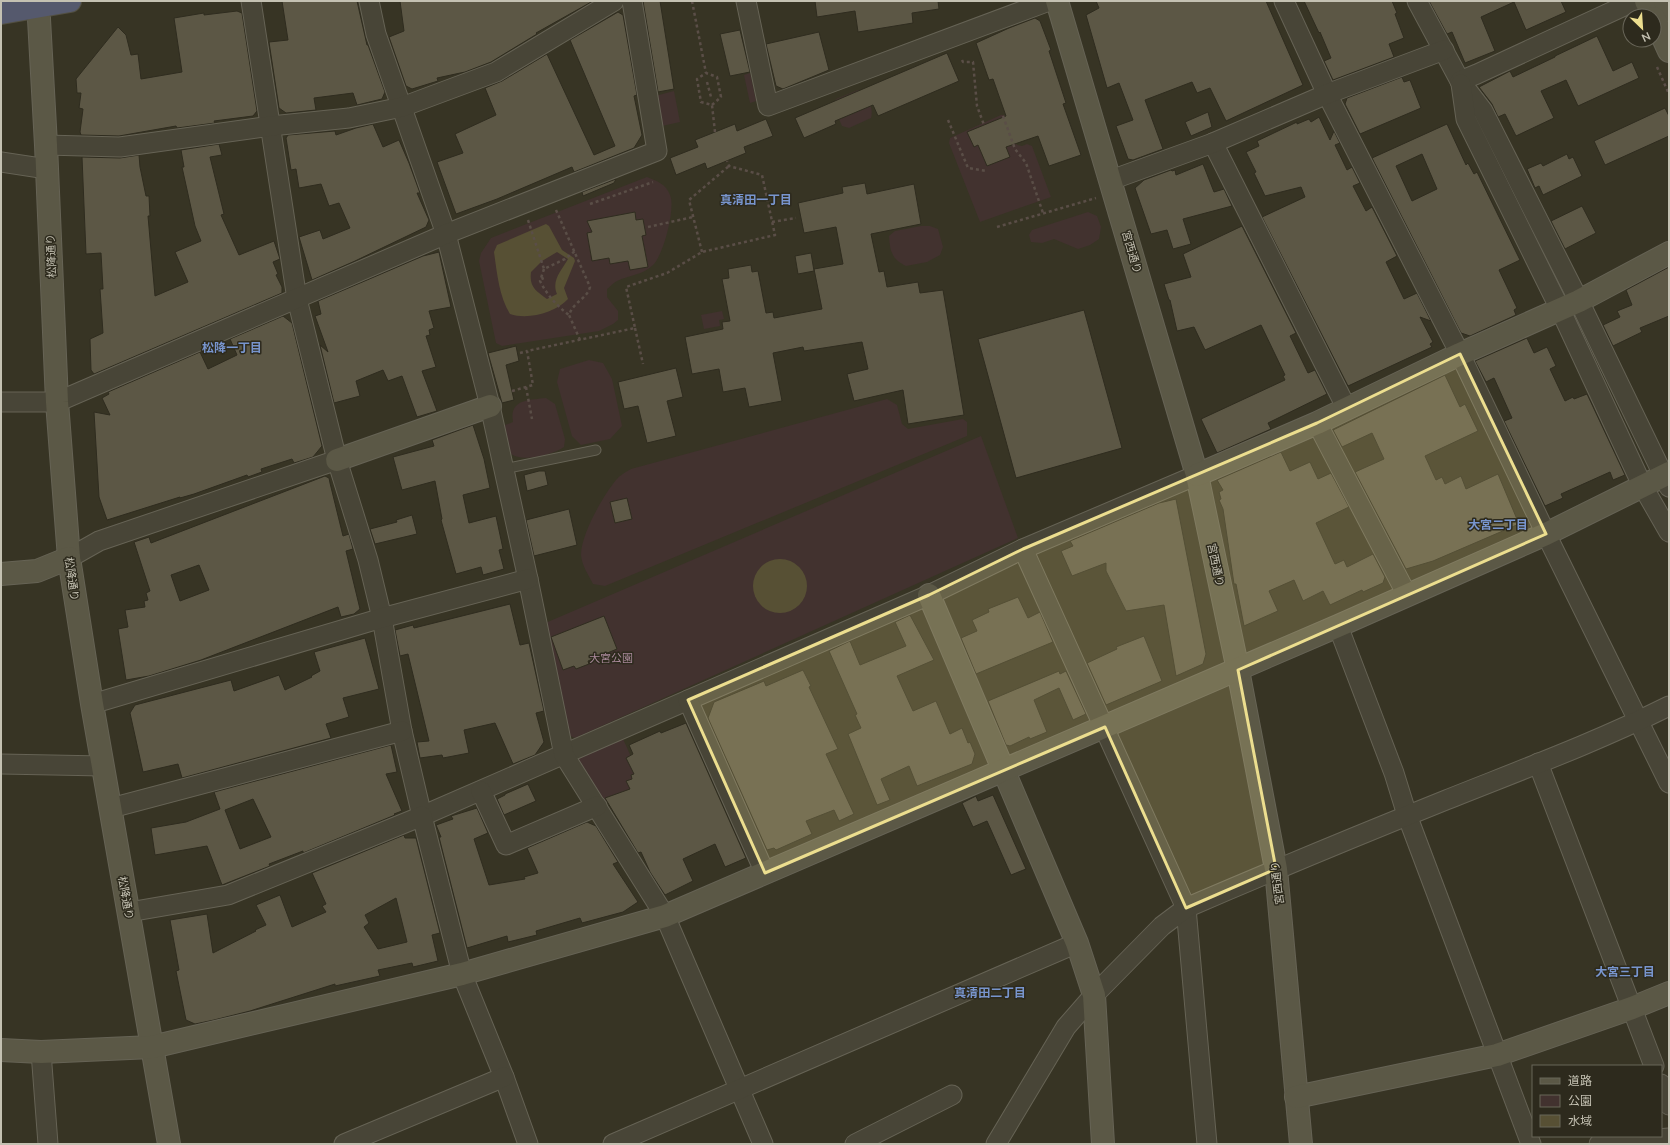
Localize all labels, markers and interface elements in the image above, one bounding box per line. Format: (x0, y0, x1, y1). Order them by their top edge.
north arrow (1622, 8, 1662, 48)
text: N (1640, 29, 1653, 45)
district label: 真清田一丁目 (720, 192, 792, 207)
street label: 宮西通り (1119, 229, 1145, 275)
street label: 松降通り (43, 234, 59, 278)
district label: 松降一丁目 (202, 340, 262, 355)
district label: 大宮二丁目 (1468, 517, 1528, 532)
street label: 宮西通り (1205, 542, 1227, 588)
street label: 松降通り (62, 556, 82, 602)
park label: 大宮公園 (589, 651, 633, 665)
street label: 宮西通り (1267, 860, 1287, 906)
street label: 松降通り (115, 875, 137, 921)
district label: 大宮三丁目 (1595, 964, 1655, 979)
district label: 真清田二丁目 (954, 985, 1026, 1000)
legend (1532, 1065, 1662, 1137)
text: 道路 (1568, 1073, 1592, 1088)
text: 公園 (1568, 1093, 1592, 1108)
text: 水域 (1568, 1113, 1592, 1128)

